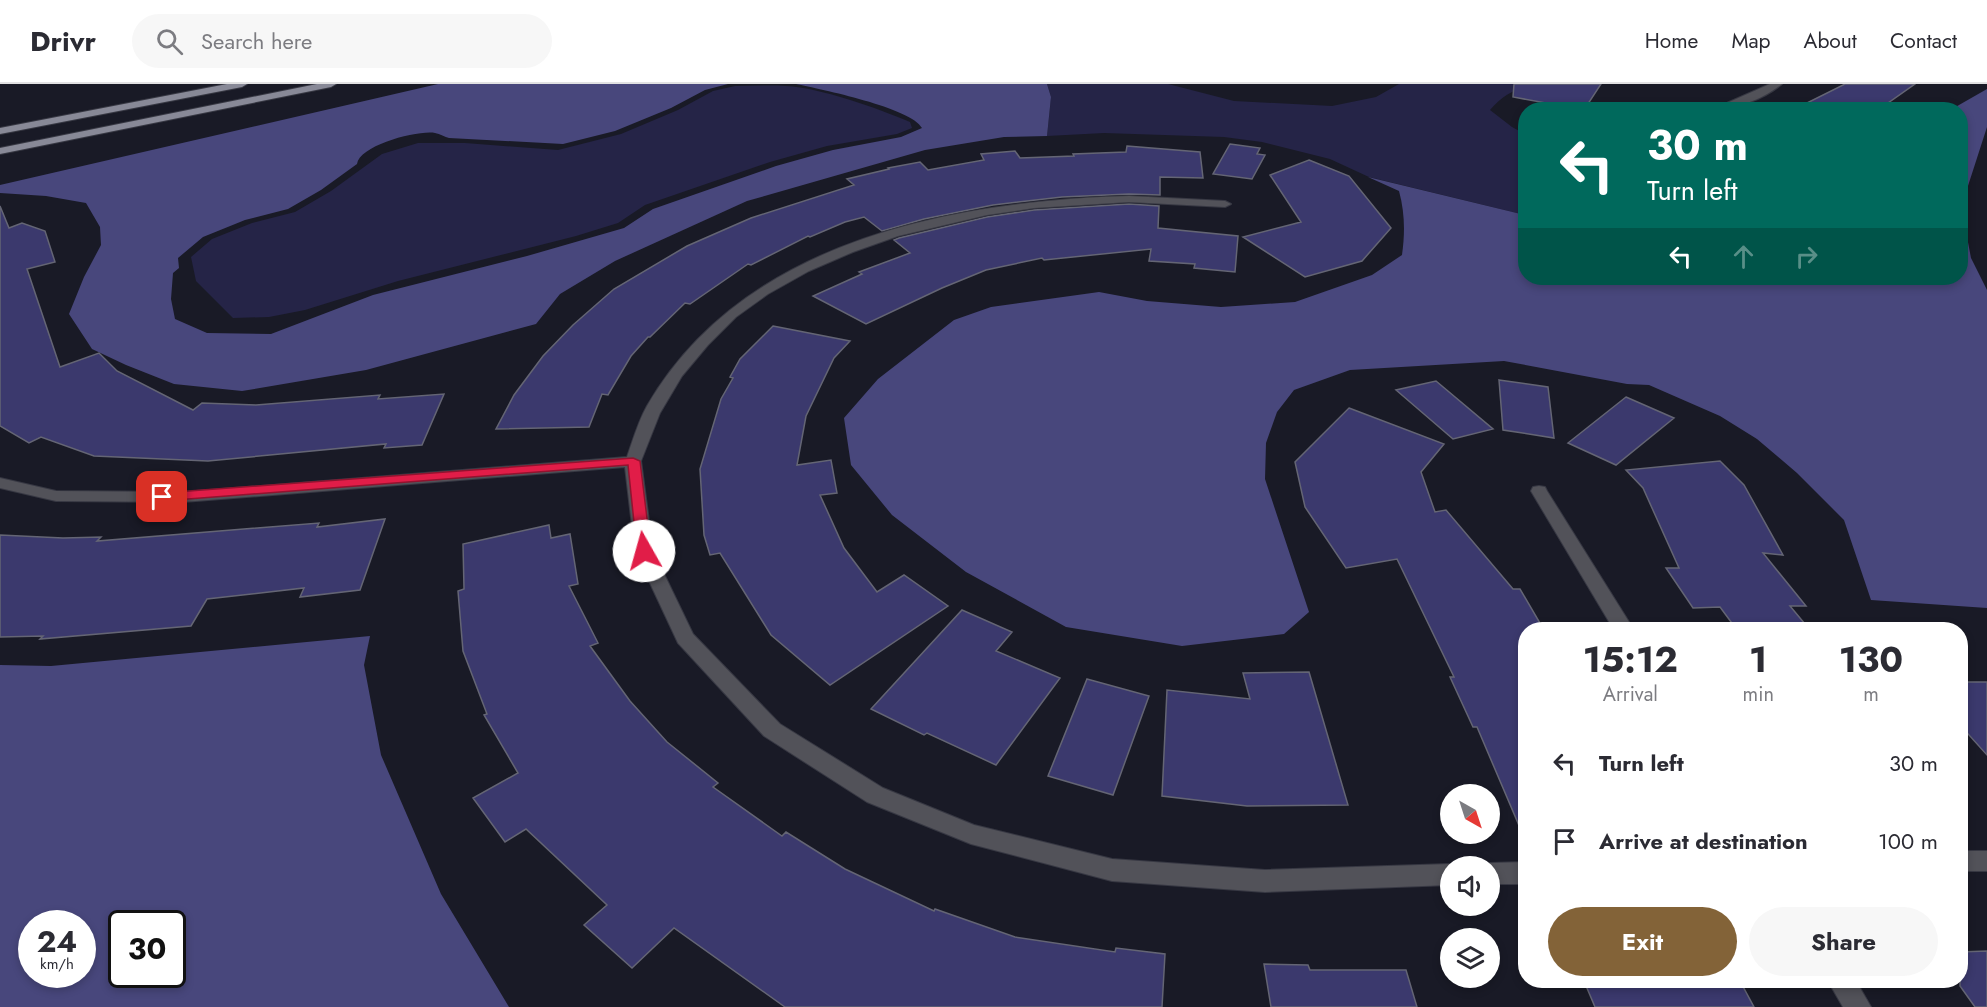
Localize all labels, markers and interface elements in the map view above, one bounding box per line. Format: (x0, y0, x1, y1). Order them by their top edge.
search box (132, 14, 552, 68)
text: Drivr (30, 21, 96, 62)
icon: search (153, 25, 186, 58)
text: Search here (201, 25, 312, 57)
text: Home (1645, 26, 1698, 56)
text: Map (1731, 26, 1771, 56)
text: About (1804, 26, 1857, 56)
text: Contact (1890, 26, 1957, 56)
text: 30 m (1647, 115, 1748, 176)
icon: left (1548, 126, 1626, 204)
text: Turn left (1647, 171, 1737, 210)
icon: left (1664, 240, 1697, 273)
icon: ahead (1727, 240, 1760, 273)
icon: right (1790, 240, 1823, 273)
pin (136, 471, 187, 522)
icon: arrive (145, 480, 178, 513)
position arrow (612, 519, 676, 583)
text: 15:12 (1583, 633, 1678, 685)
text: 1 (1749, 633, 1767, 685)
text: 130 (1839, 633, 1903, 685)
text: Arrival (1603, 680, 1658, 709)
text: min (1743, 680, 1774, 709)
text: m (1863, 680, 1879, 709)
icon: left (1548, 747, 1581, 780)
text: Turn left (1599, 747, 1684, 779)
text: 30 m (1889, 747, 1938, 779)
north arrow (1440, 784, 1500, 844)
map controls (1440, 784, 1500, 988)
icon: arrive (1548, 825, 1581, 858)
text: Arrive at destination (1599, 825, 1808, 857)
text: 100 m (1878, 825, 1938, 857)
button: sound (1440, 856, 1500, 916)
button: Exit (1548, 907, 1737, 976)
button: Share (1749, 907, 1938, 976)
speed limit sign: 30 (108, 910, 186, 988)
text: 24 (37, 920, 77, 963)
button: layers (1440, 928, 1500, 988)
text: km/h (40, 953, 74, 975)

